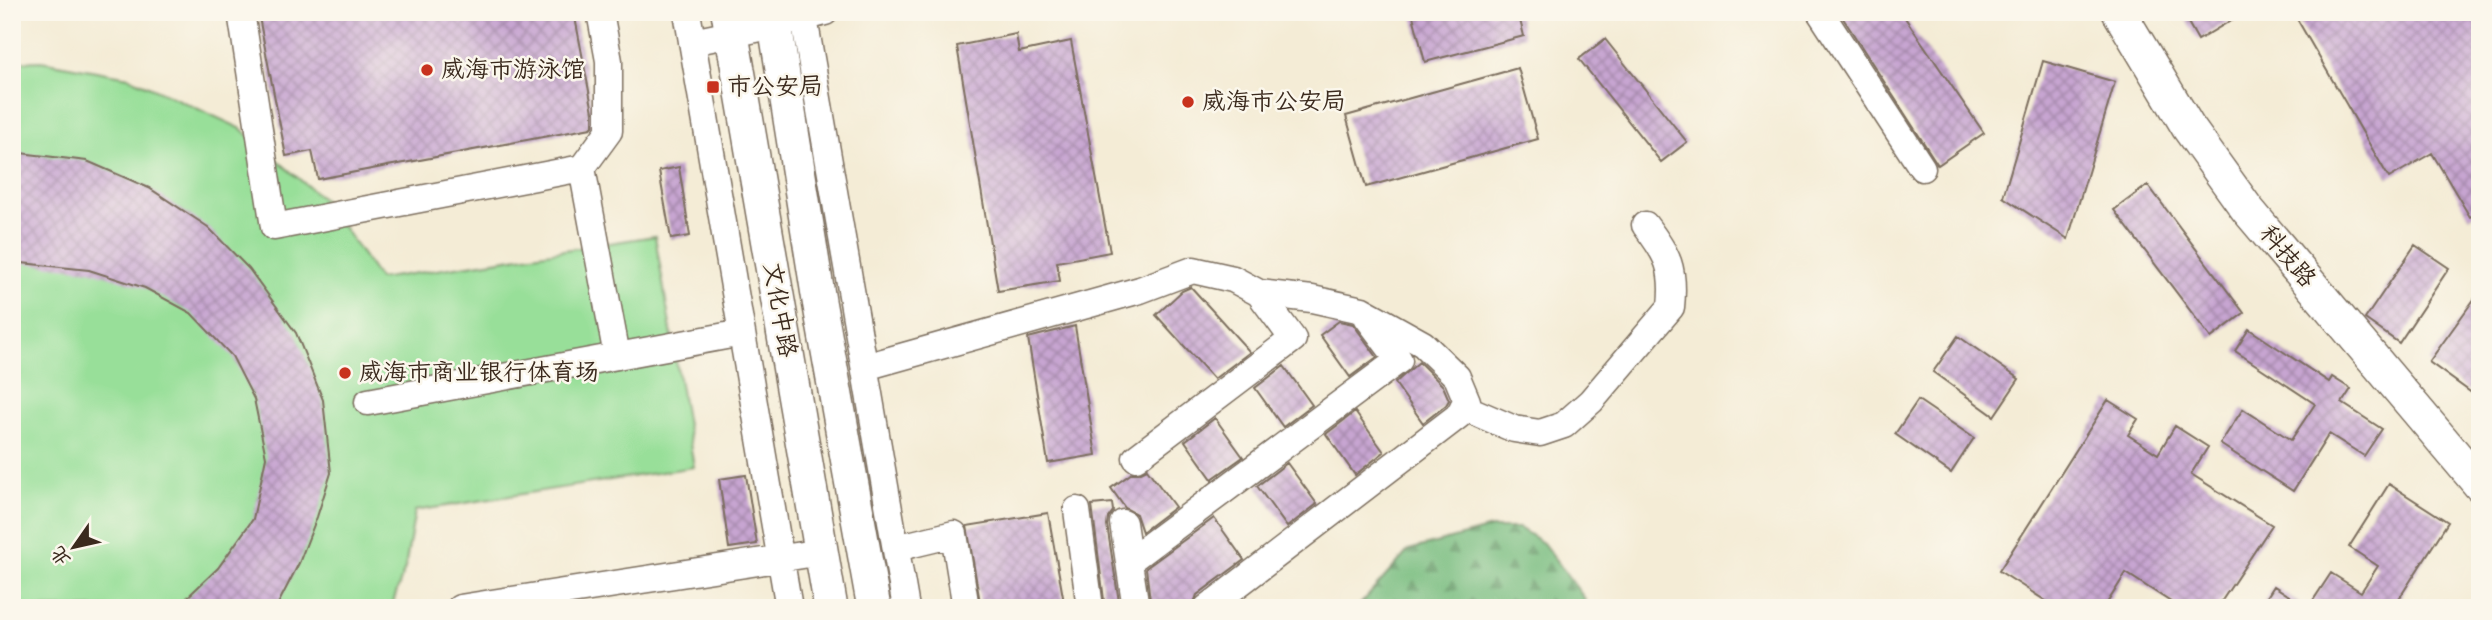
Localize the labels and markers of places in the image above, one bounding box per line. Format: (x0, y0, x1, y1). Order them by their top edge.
place label: 威海市游泳馆 (441, 55, 585, 86)
marker: 威海市游泳馆 (419, 62, 435, 78)
place label: 市公安局 (727, 72, 823, 103)
marker: 市公安局 (705, 79, 721, 95)
place label: 威海市公安局 (1202, 87, 1346, 118)
marker: 威海市公安局 (1180, 94, 1196, 110)
place label: 威海市商业银行体育场 (359, 358, 599, 389)
marker: 威海市商业银行体育场 (337, 365, 353, 381)

